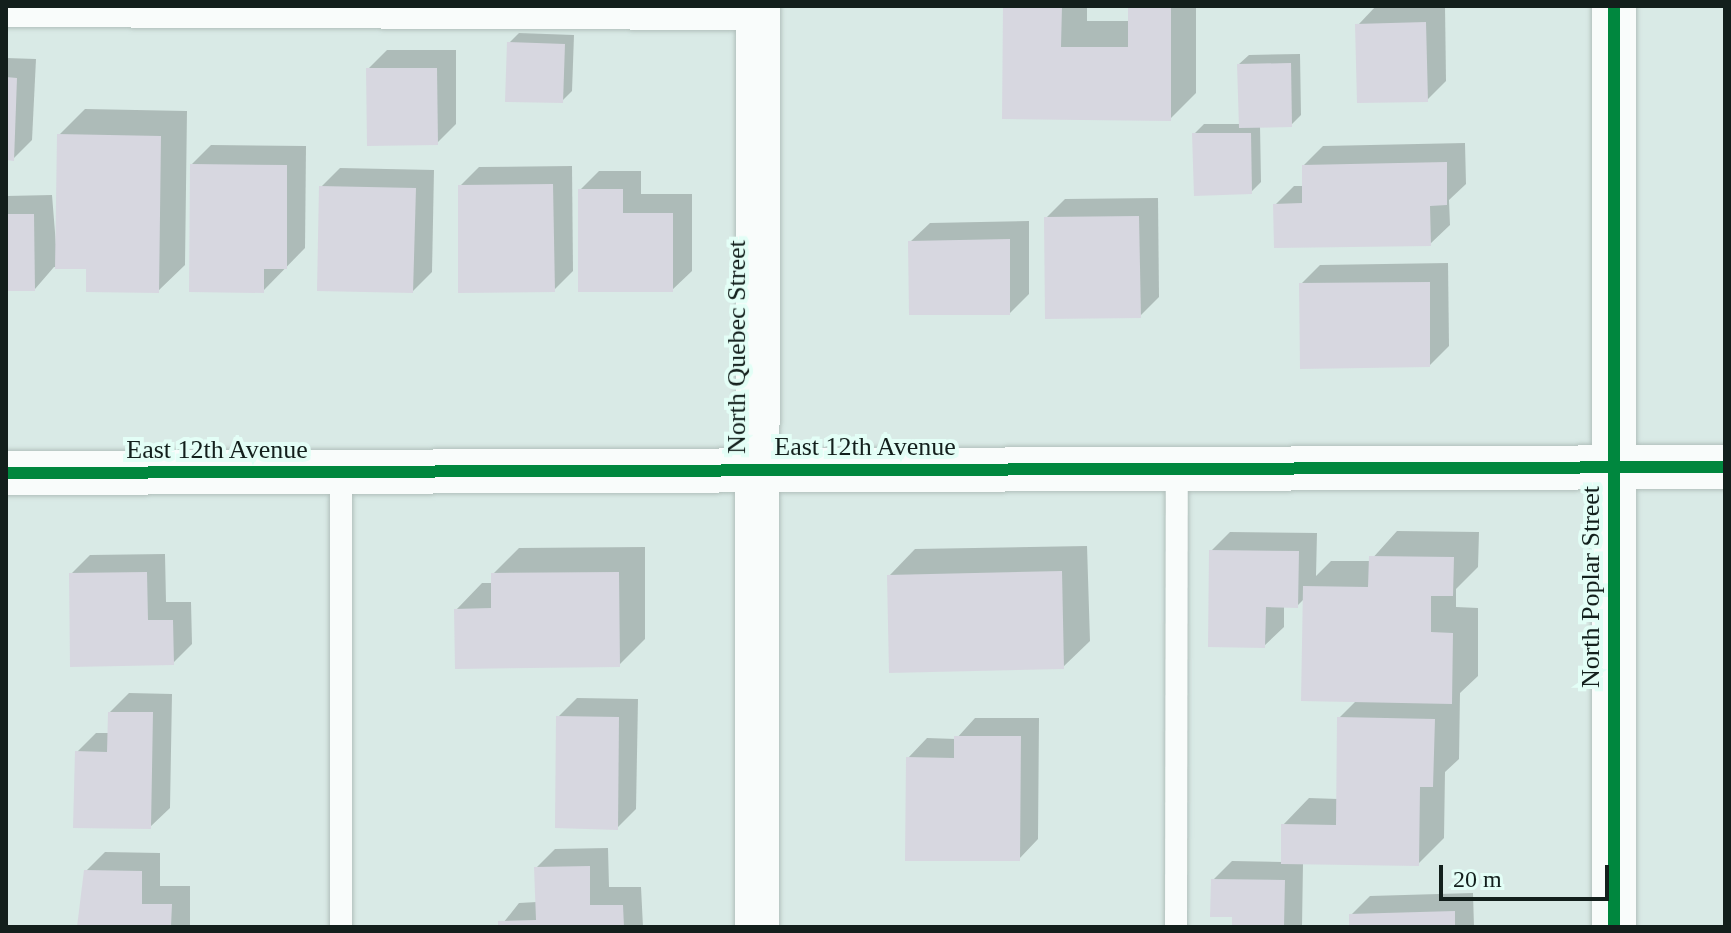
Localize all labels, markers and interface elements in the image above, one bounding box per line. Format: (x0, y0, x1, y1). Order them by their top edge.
street label: North Quebec Street (721, 240, 753, 454)
street label: East 12th Avenue (774, 431, 956, 463)
street label: East 12th Avenue (126, 434, 308, 466)
street label: North Poplar Street (1575, 486, 1607, 688)
scale bar (1443, 849, 1613, 899)
text: 20 m (1453, 866, 1502, 892)

